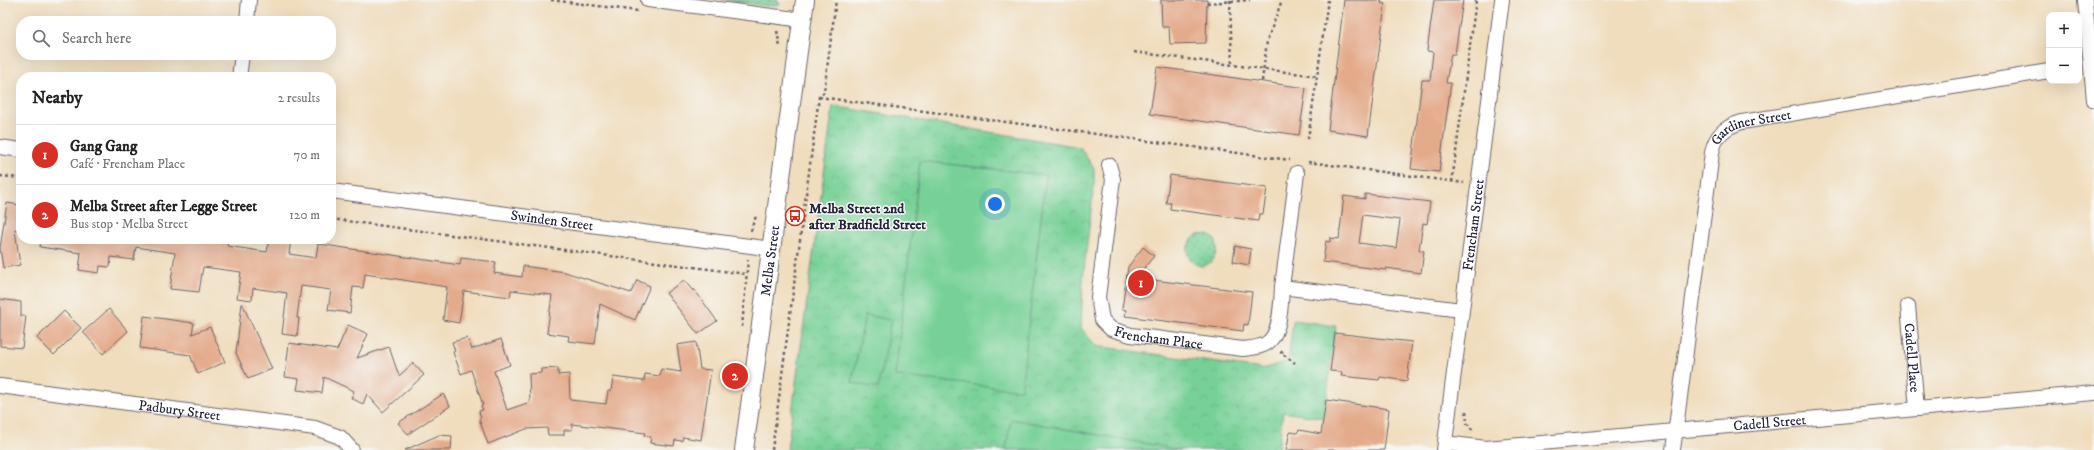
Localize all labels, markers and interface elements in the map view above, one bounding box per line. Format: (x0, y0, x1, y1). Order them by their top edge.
map controls (2046, 12, 2082, 84)
button: + (2046, 12, 2082, 48)
search box (16, 16, 336, 60)
icon: search (30, 27, 52, 49)
text: Search here (62, 29, 131, 48)
button: − (2046, 48, 2082, 84)
text: Nearby (32, 87, 82, 109)
text: 2 results (278, 90, 320, 106)
street label: Gardiner Street (1707, 106, 1793, 149)
text: Gang Gang (70, 137, 137, 156)
text: 1 (43, 147, 47, 163)
text: 70 m (294, 147, 320, 163)
text: Café · Frencham Place (70, 156, 185, 172)
street label: Frencham Street (1459, 178, 1489, 272)
your location (985, 194, 1005, 214)
text: Melba Street after Legge Street (70, 197, 257, 216)
place label: Melba Street 2nd after Bradfield Street (809, 200, 926, 234)
bus stop icon: Melba Street 2nd after Bradfield Street (784, 205, 806, 227)
text: 2 (42, 207, 48, 223)
text: 120 m (289, 207, 320, 223)
street label: Swinden Street (509, 207, 595, 235)
text: Bus stop · Melba Street (70, 216, 188, 232)
street label: Melba Street (757, 224, 784, 297)
pin: 1 (1128, 268, 1154, 298)
street label: Frencham Place (1112, 322, 1204, 354)
street label: Cadell Place (1900, 322, 1924, 394)
pin: 2 (722, 361, 748, 391)
street label: Padbury Street (137, 397, 222, 425)
street label: Cadell Street (1733, 411, 1807, 436)

